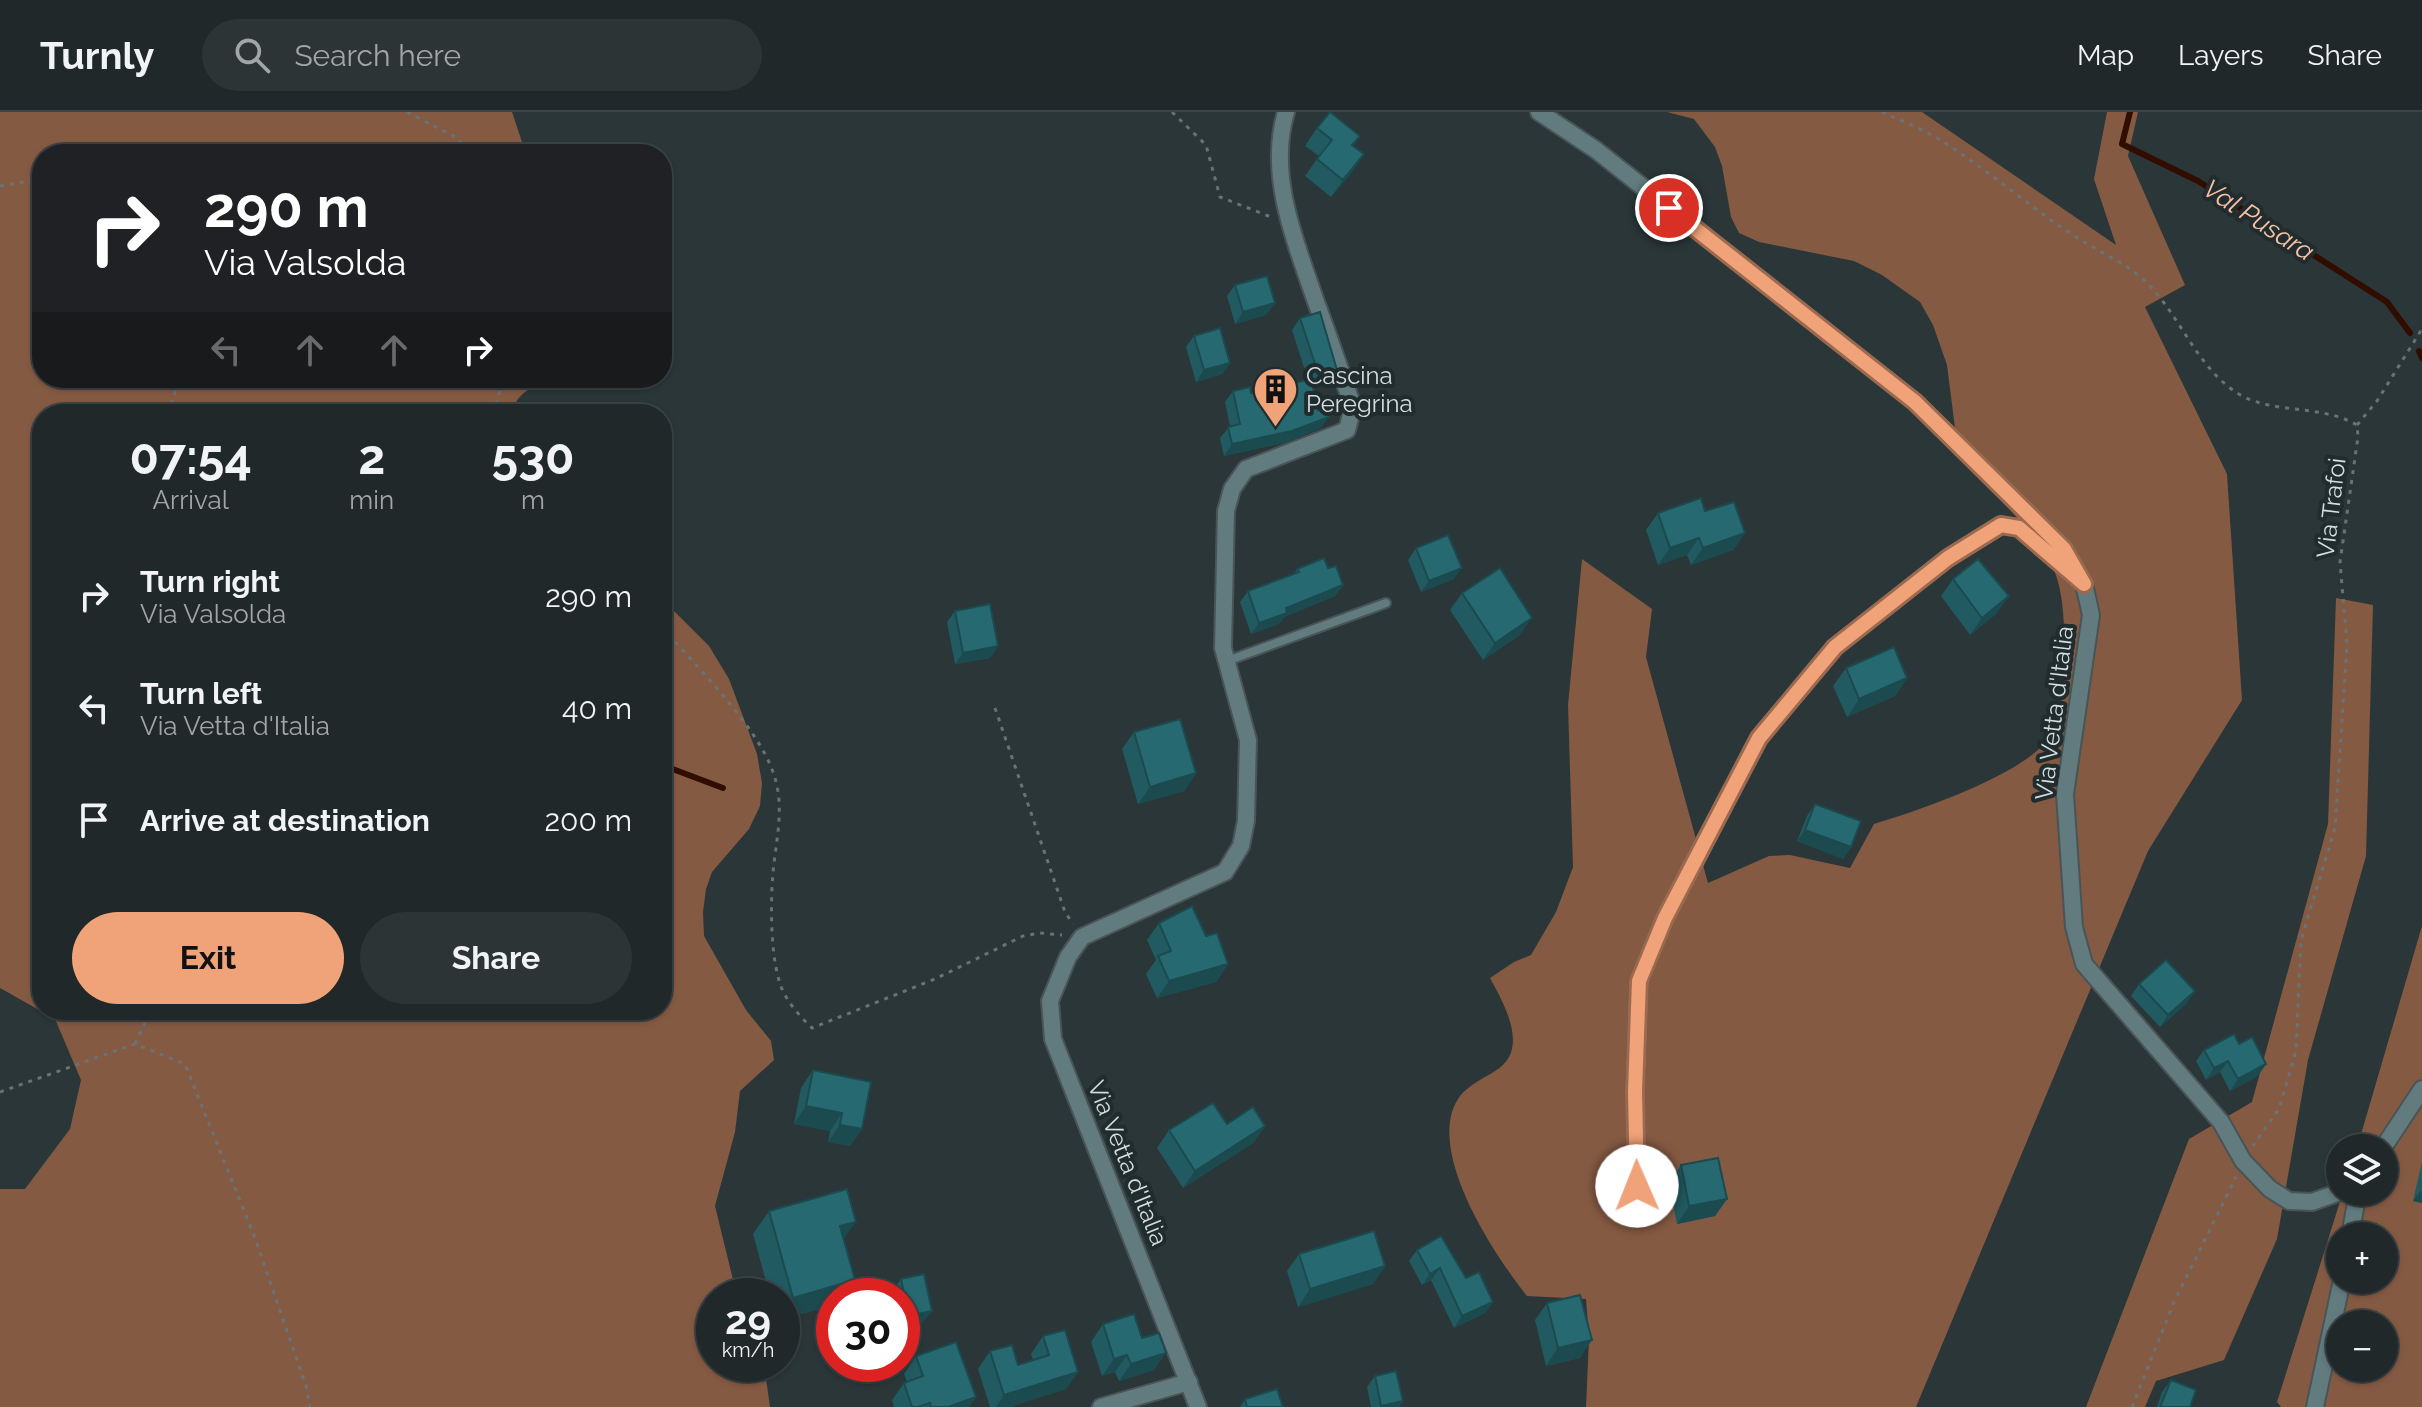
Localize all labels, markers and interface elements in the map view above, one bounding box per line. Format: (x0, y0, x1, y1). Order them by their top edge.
search box (202, 19, 762, 91)
text: Turnly (40, 33, 154, 78)
icon: search (230, 33, 274, 77)
text: Search here (294, 38, 461, 73)
text: Map (2077, 39, 2134, 72)
text: Layers (2178, 39, 2264, 72)
text: Share (2308, 39, 2382, 72)
water label: Val Pusara (2198, 173, 2320, 267)
text: 290 m (204, 174, 369, 240)
pin (1635, 174, 1703, 242)
icon: right (72, 176, 176, 280)
icon: arrive (1647, 186, 1691, 230)
text: Via Valsolda (204, 241, 406, 283)
icon: left (204, 328, 248, 372)
icon: ahead (288, 328, 332, 372)
icon: ahead (372, 328, 416, 372)
icon: right (456, 328, 500, 372)
place label: Cascina Peregrina (1306, 361, 1412, 418)
building icon: Cascina Peregrina (1251, 365, 1299, 428)
text: 07:54 (130, 429, 252, 485)
text: 2 (358, 429, 385, 485)
text: 530 (492, 429, 574, 485)
street label: Via Trafoi (2310, 456, 2352, 560)
text: Arrival (153, 485, 229, 515)
text: min (349, 485, 394, 515)
text: m (521, 485, 545, 515)
text: Turn right (140, 564, 280, 599)
icon: right (72, 574, 116, 618)
text: 290 m (545, 579, 632, 614)
text: Via Valsolda (140, 599, 286, 629)
street label: Via Vetta d'Italia (2029, 624, 2079, 802)
text: Turn left (140, 676, 262, 711)
icon: left (72, 686, 116, 730)
text: 40 m (562, 691, 632, 726)
text: Via Vetta d'Italia (140, 711, 330, 741)
icon: arrive (72, 798, 116, 842)
text: Arrive at destination (140, 803, 430, 838)
text: 200 m (544, 803, 632, 838)
button: Exit (72, 912, 344, 1004)
button: Share (360, 912, 632, 1004)
street label: Via Vetta d'Italia (1082, 1076, 1174, 1250)
map controls (2326, 1134, 2398, 1382)
button: layers (2326, 1134, 2398, 1206)
position arrow (1595, 1144, 1679, 1228)
button: + (2326, 1222, 2398, 1294)
speed limit sign: 30 (816, 1278, 920, 1382)
text: 29 (725, 1296, 771, 1343)
button: − (2326, 1310, 2398, 1382)
text: km/h (722, 1338, 774, 1362)

